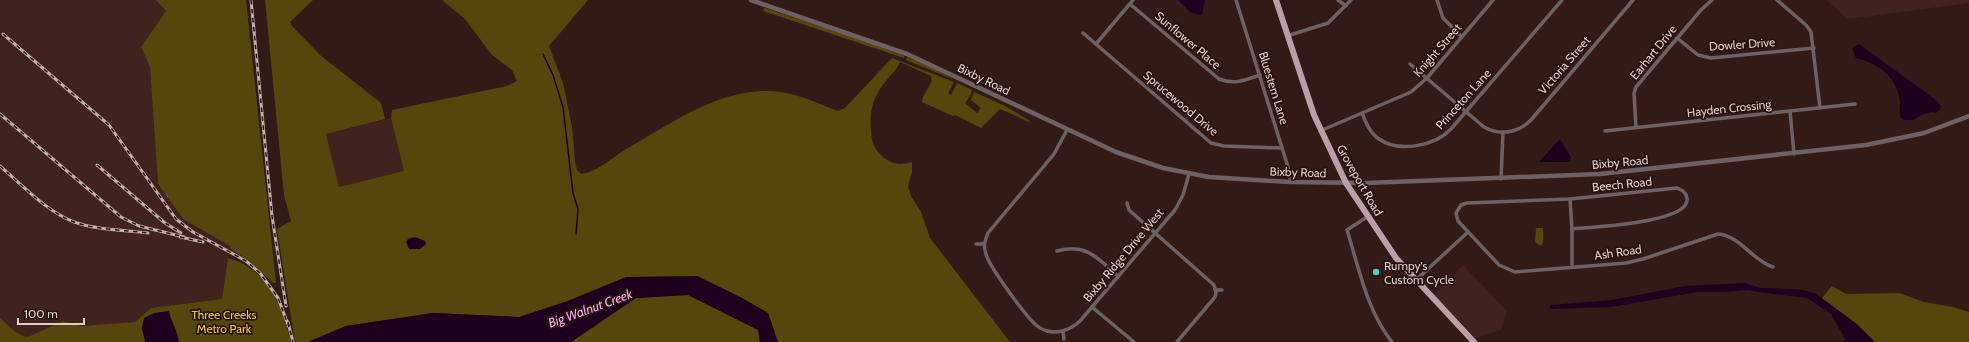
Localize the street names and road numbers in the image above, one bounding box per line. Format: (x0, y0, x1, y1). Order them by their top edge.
street label: Sunflower Place (1152, 8, 1224, 72)
street label: Knight Street (1410, 20, 1464, 80)
street label: Earhart Drive (1626, 22, 1680, 82)
street label: Victoria Street (1535, 33, 1593, 97)
street label: Dowler Drive (1708, 34, 1776, 54)
street label: Bluestem Lane (1256, 50, 1292, 126)
street label: Bixby Road (955, 60, 1013, 98)
street label: Princeton Lane (1432, 66, 1494, 132)
street label: Sprucewood Drive (1140, 67, 1222, 139)
street label: Hayden Crossing (1686, 96, 1773, 120)
street label: Groveport Road (1334, 142, 1386, 218)
street label: Bixby Road (1591, 152, 1649, 172)
street label: Bixby Road (1269, 164, 1327, 180)
street label: Beech Road (1591, 173, 1653, 195)
street label: Bixby Ridge Drive West (1080, 205, 1166, 305)
street label: Ash Road (1593, 241, 1643, 263)

